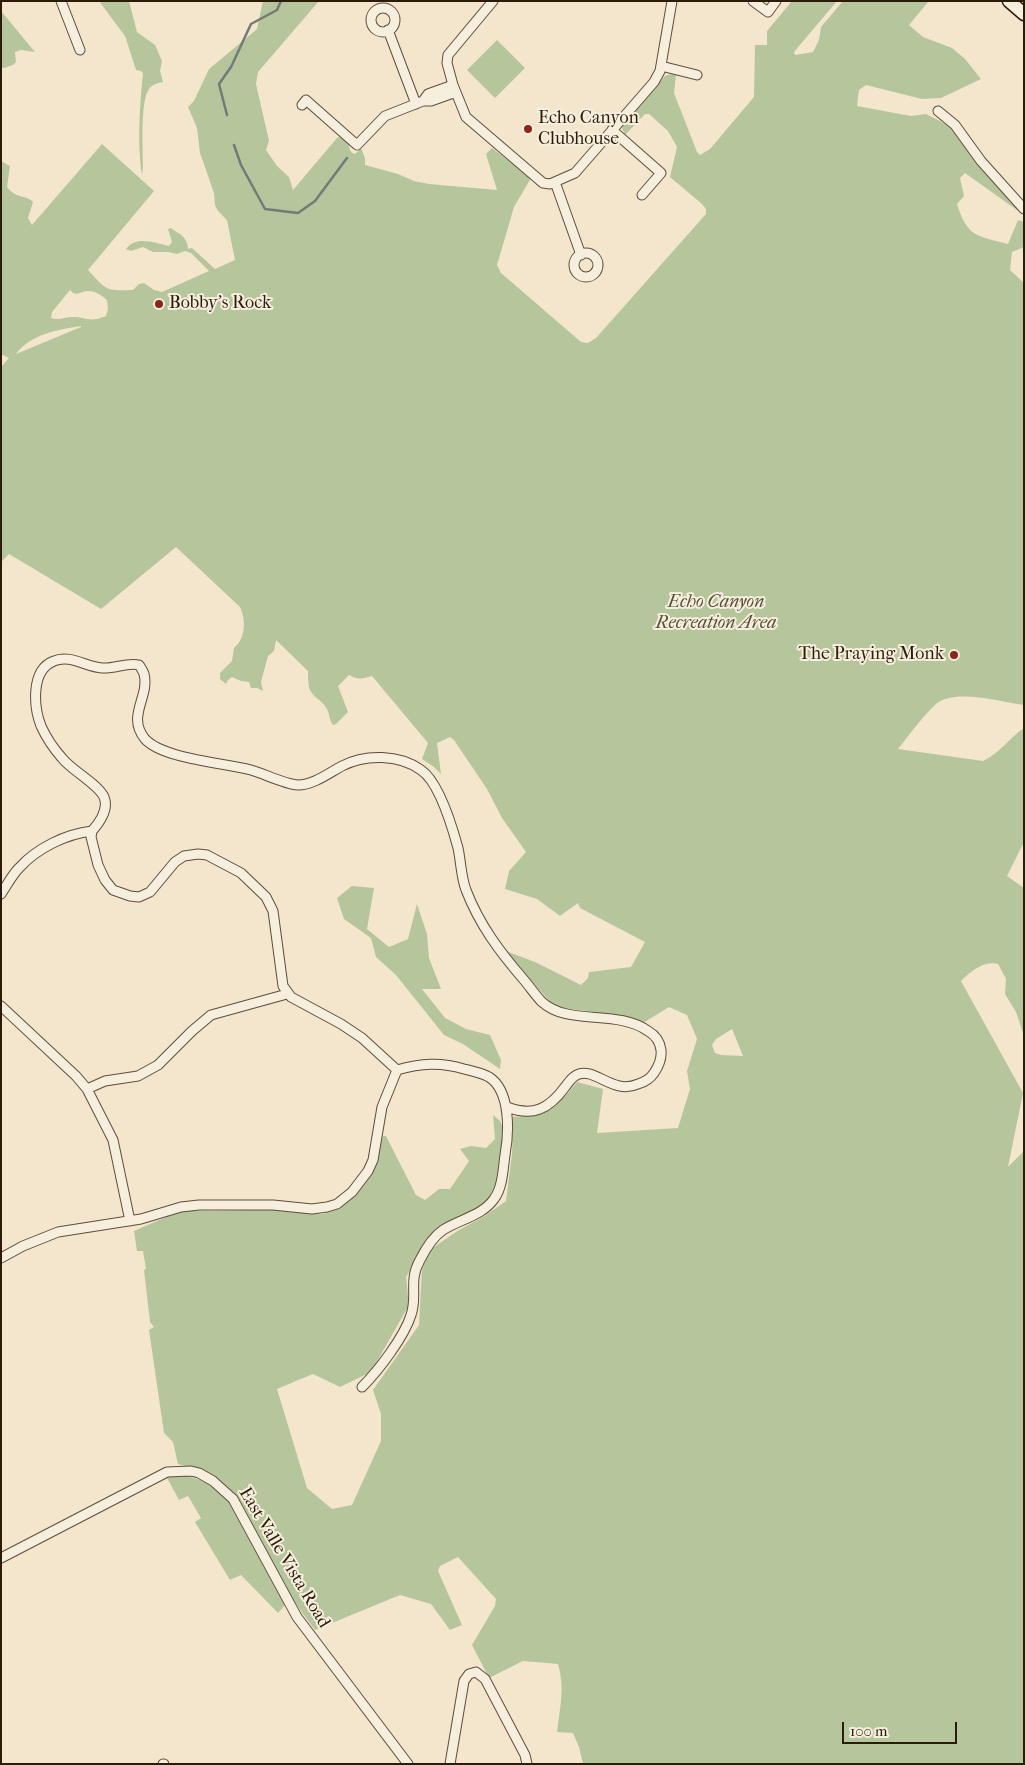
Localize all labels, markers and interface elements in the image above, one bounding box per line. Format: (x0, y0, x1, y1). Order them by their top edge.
place label: Echo Canyon Clubhouse (538, 108, 639, 150)
marker: Echo Canyon Clubhouse (522, 123, 534, 135)
place label: Bobby's Rock (169, 293, 271, 315)
marker: Bobby's Rock (153, 298, 165, 310)
park label: Echo Canyon Recreation Area (656, 592, 776, 634)
place label: The Praying Monk (798, 644, 944, 666)
marker: The Praying Monk (948, 649, 960, 661)
street label: East Valle Vista Road (234, 1484, 334, 1632)
scale bar (845, 1712, 960, 1744)
text: 100 m (850, 1722, 888, 1740)

